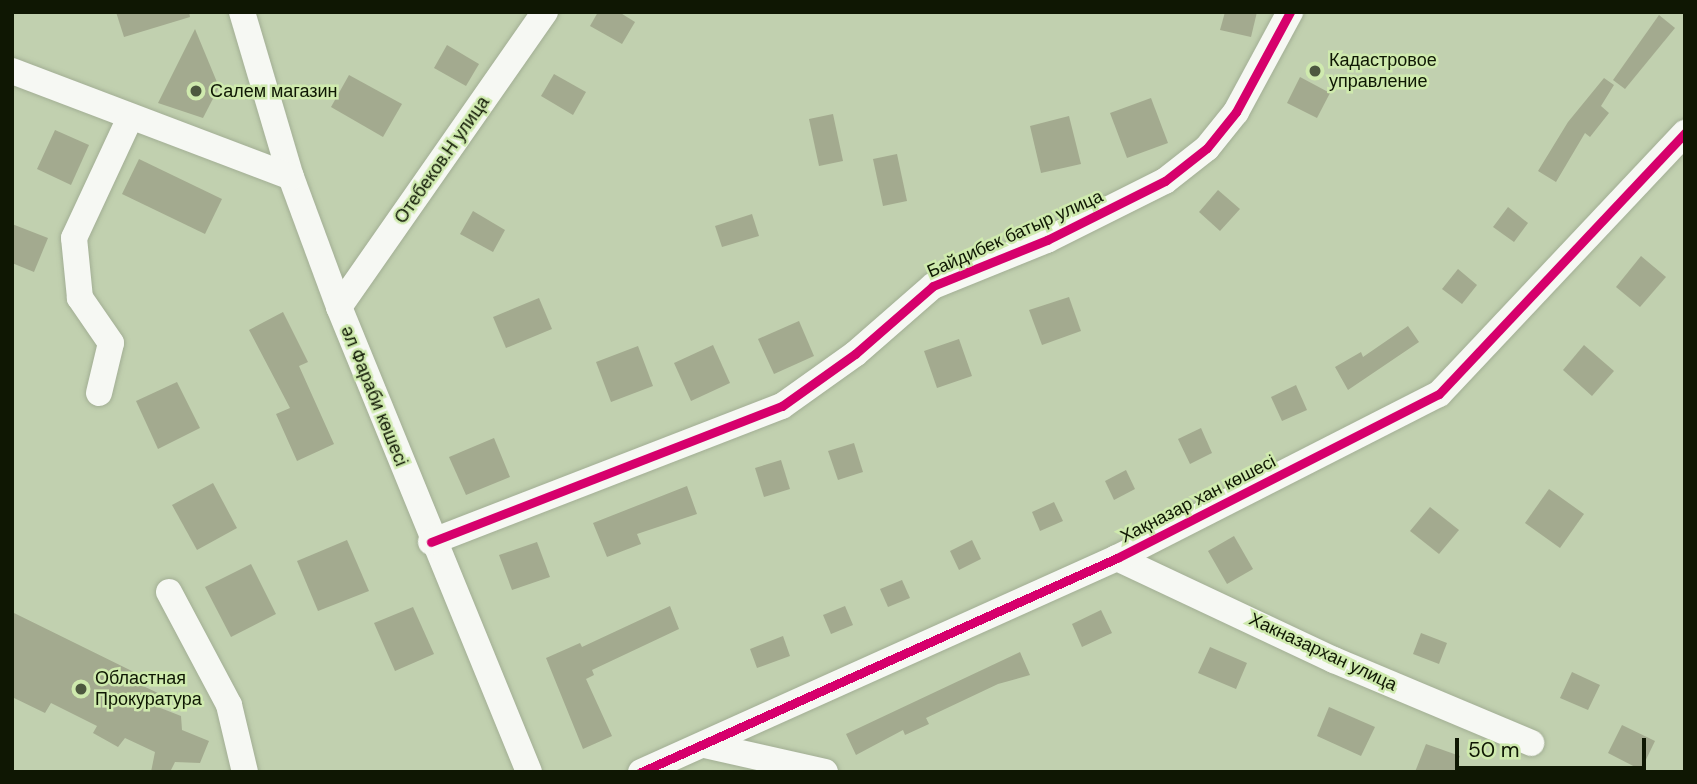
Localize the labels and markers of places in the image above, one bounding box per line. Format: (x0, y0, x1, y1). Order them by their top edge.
place label: Кадастровое управление (1329, 50, 1437, 92)
marker: Кадастровое управление (1307, 63, 1323, 79)
place label: Салем магазин (210, 80, 338, 102)
marker: Салем магазин (188, 83, 204, 99)
place label: Областная Прокуратура (95, 668, 202, 710)
marker: Областная Прокуратура (73, 681, 89, 697)

